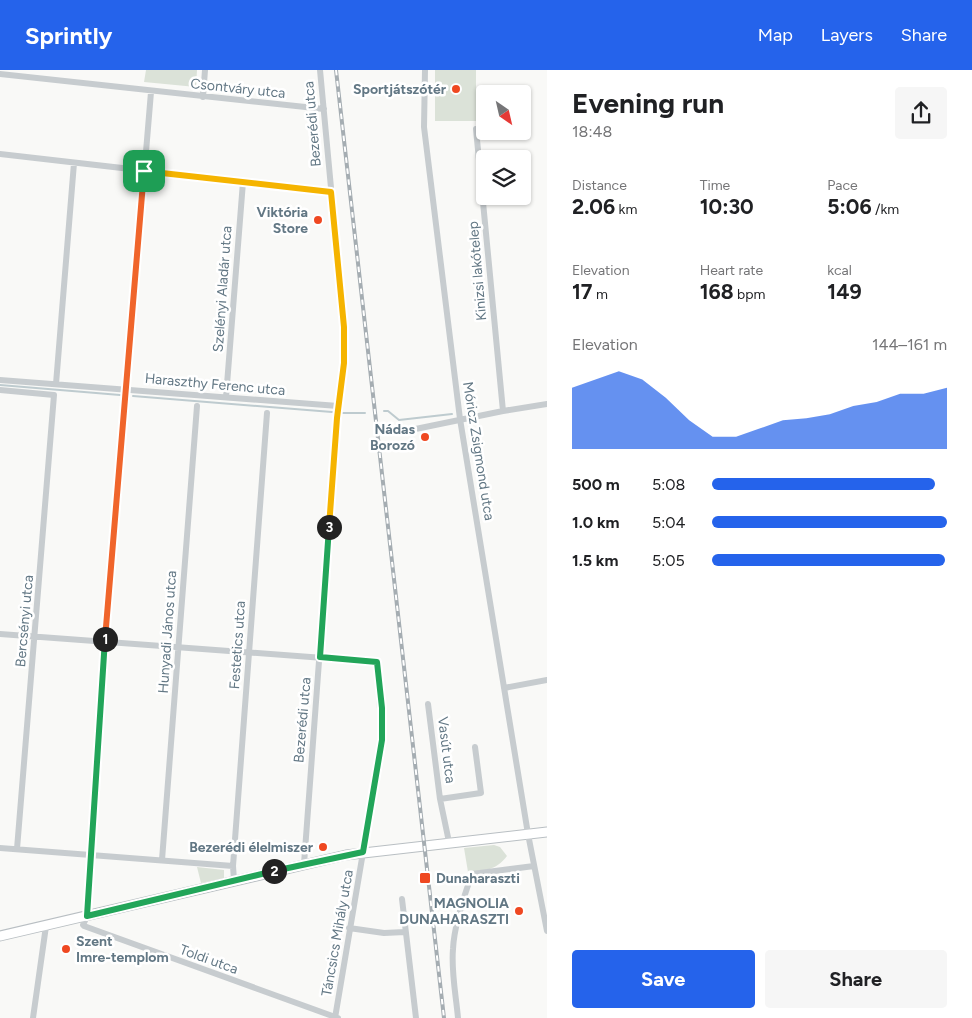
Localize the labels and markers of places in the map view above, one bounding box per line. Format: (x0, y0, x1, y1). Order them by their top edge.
place label: Sportjátszótér (353, 81, 447, 98)
marker: Sportjátszótér (450, 83, 462, 95)
pin (123, 150, 165, 192)
place label: Viktória Store (257, 204, 308, 237)
marker: Viktória Store (312, 214, 324, 226)
place label: Nádas Borozó (370, 421, 415, 454)
marker: Nádas Borozó (419, 431, 431, 443)
pin: 3 (316, 514, 342, 540)
pin: 1 (92, 626, 118, 652)
place label: Bezerédi élelmiszer (189, 839, 314, 856)
marker: Bezerédi élelmiszer (317, 841, 329, 853)
pin: 2 (262, 858, 286, 884)
place label: Dunaharaszti (436, 870, 520, 887)
marker: Dunaharaszti (418, 871, 432, 885)
place label: MAGNOLIA DUNAHARASZTI (399, 895, 509, 928)
marker: MAGNOLIA DUNAHARASZTI (513, 905, 525, 917)
place label: Szent Imre-templom (76, 933, 169, 966)
marker: Szent Imre-templom (60, 943, 72, 955)

